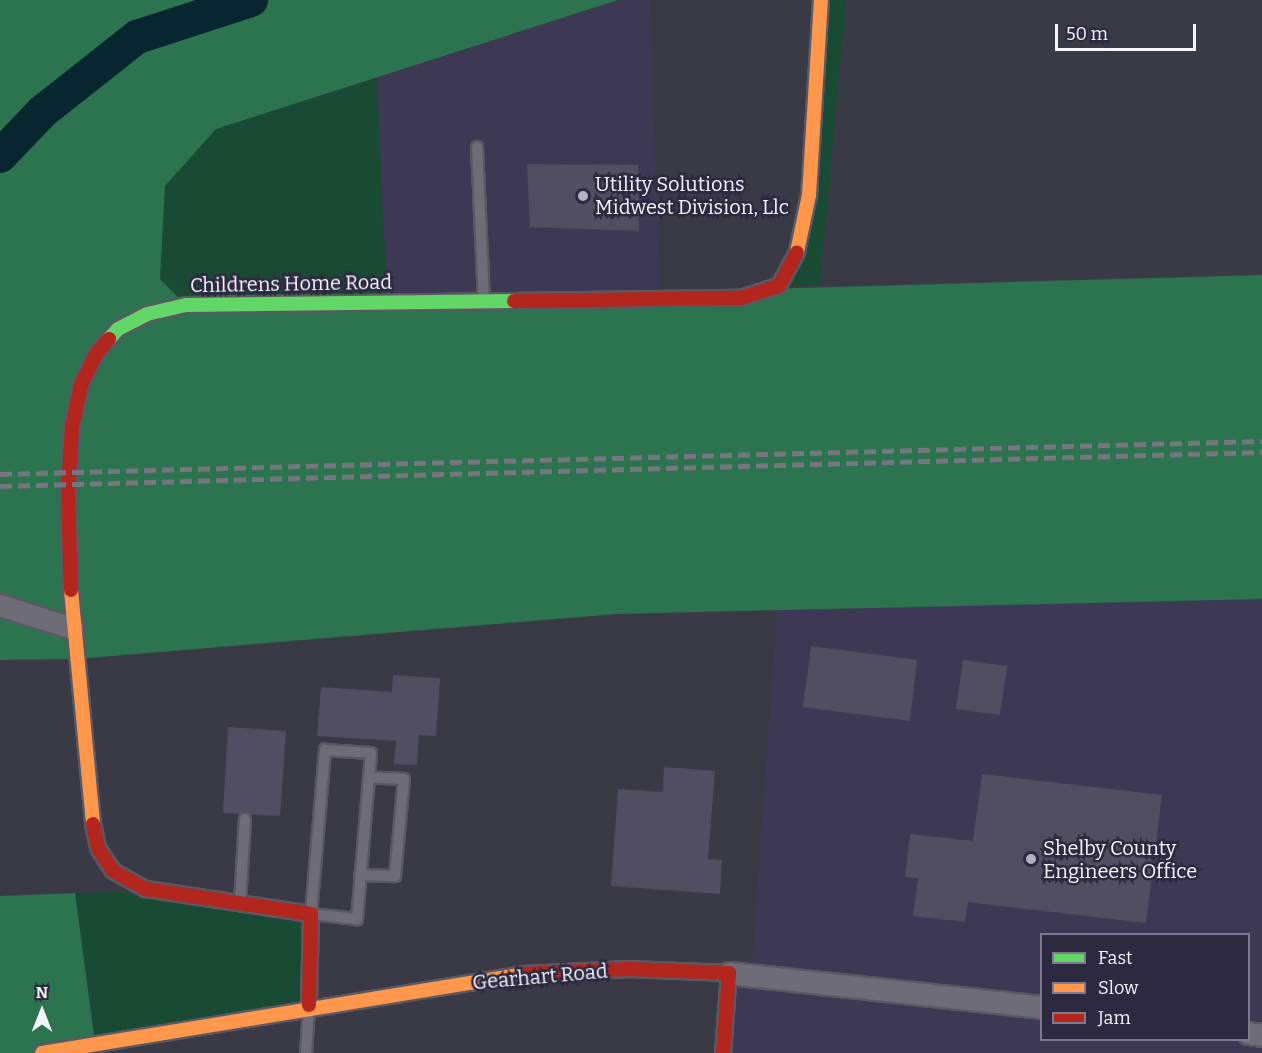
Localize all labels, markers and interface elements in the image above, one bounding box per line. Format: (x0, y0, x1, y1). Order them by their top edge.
scale bar (1058, 12, 1199, 50)
text: 50 m (1066, 23, 1108, 45)
place label: Utility Solutions Midwest Division, Llc (595, 172, 789, 219)
marker: Utility Solutions Midwest Division, Llc (576, 189, 590, 203)
street label: Childrens Home Road (190, 270, 392, 298)
place label: Shelby County Engineers Office (1043, 836, 1197, 883)
marker: Shelby County Engineers Office (1024, 852, 1038, 866)
legend (1040, 933, 1250, 1041)
text: Fast (1098, 947, 1133, 969)
street label: Gearhart Road (471, 959, 609, 995)
text: Slow (1098, 977, 1138, 999)
north arrow (12, 981, 72, 1041)
text: N (36, 983, 48, 1002)
text: Jam (1098, 1007, 1131, 1029)

